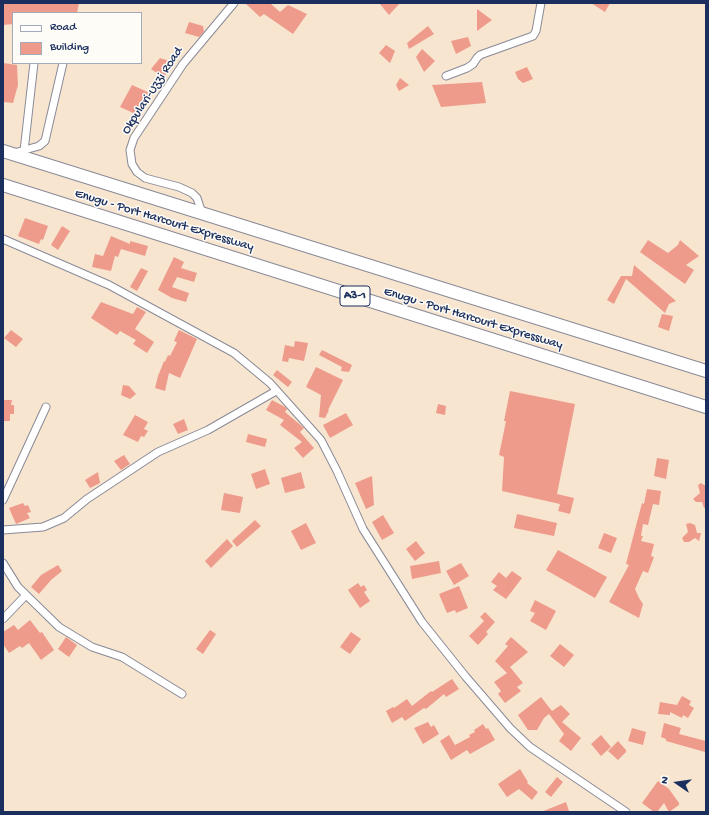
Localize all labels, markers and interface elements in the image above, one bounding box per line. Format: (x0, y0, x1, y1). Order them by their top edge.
legend (12, 12, 142, 64)
text: Road (50, 21, 76, 35)
text: Building (50, 41, 89, 55)
street label: Okpulari-Uzzi Road (119, 44, 187, 138)
street label: Enugu - Port Harcourt Expressway (73, 186, 255, 256)
street label: Enugu - Port Harcourt Expressway (382, 284, 564, 354)
road number: A3-1 (340, 286, 370, 306)
north arrow (657, 763, 697, 803)
text: N (659, 775, 672, 785)

